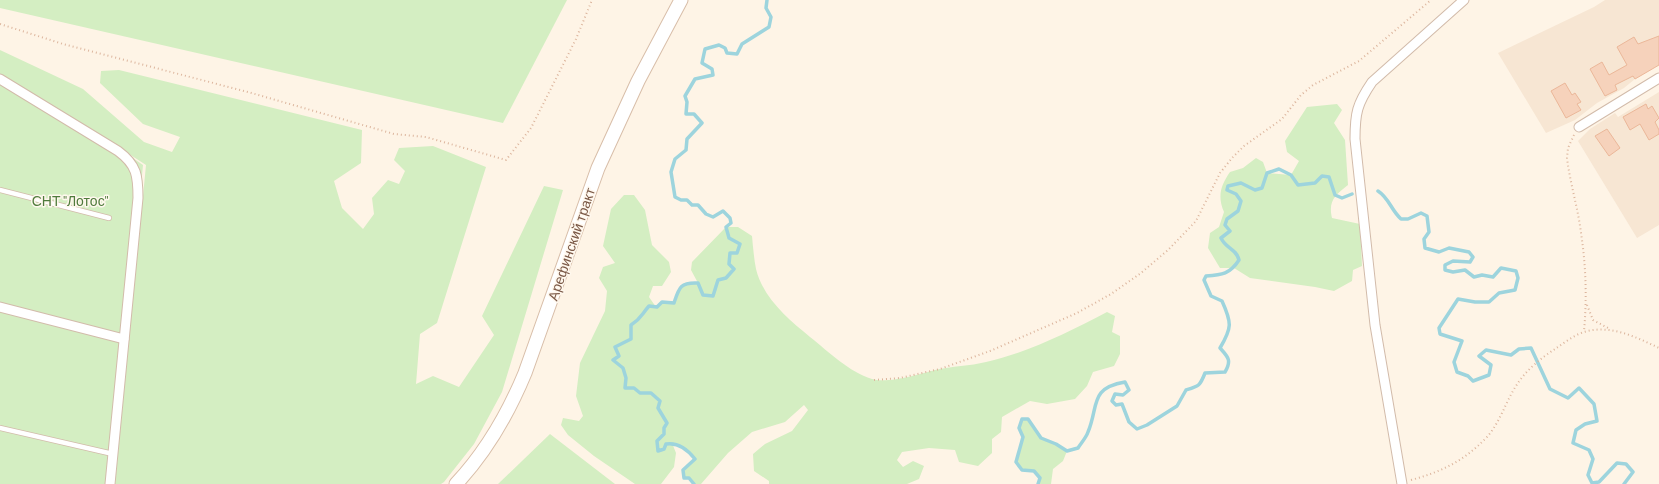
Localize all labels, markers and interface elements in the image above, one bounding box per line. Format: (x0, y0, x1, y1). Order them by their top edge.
street label: Арефинский тракт (544, 185, 598, 303)
park label: СНТ "Лотос" (32, 192, 109, 209)

